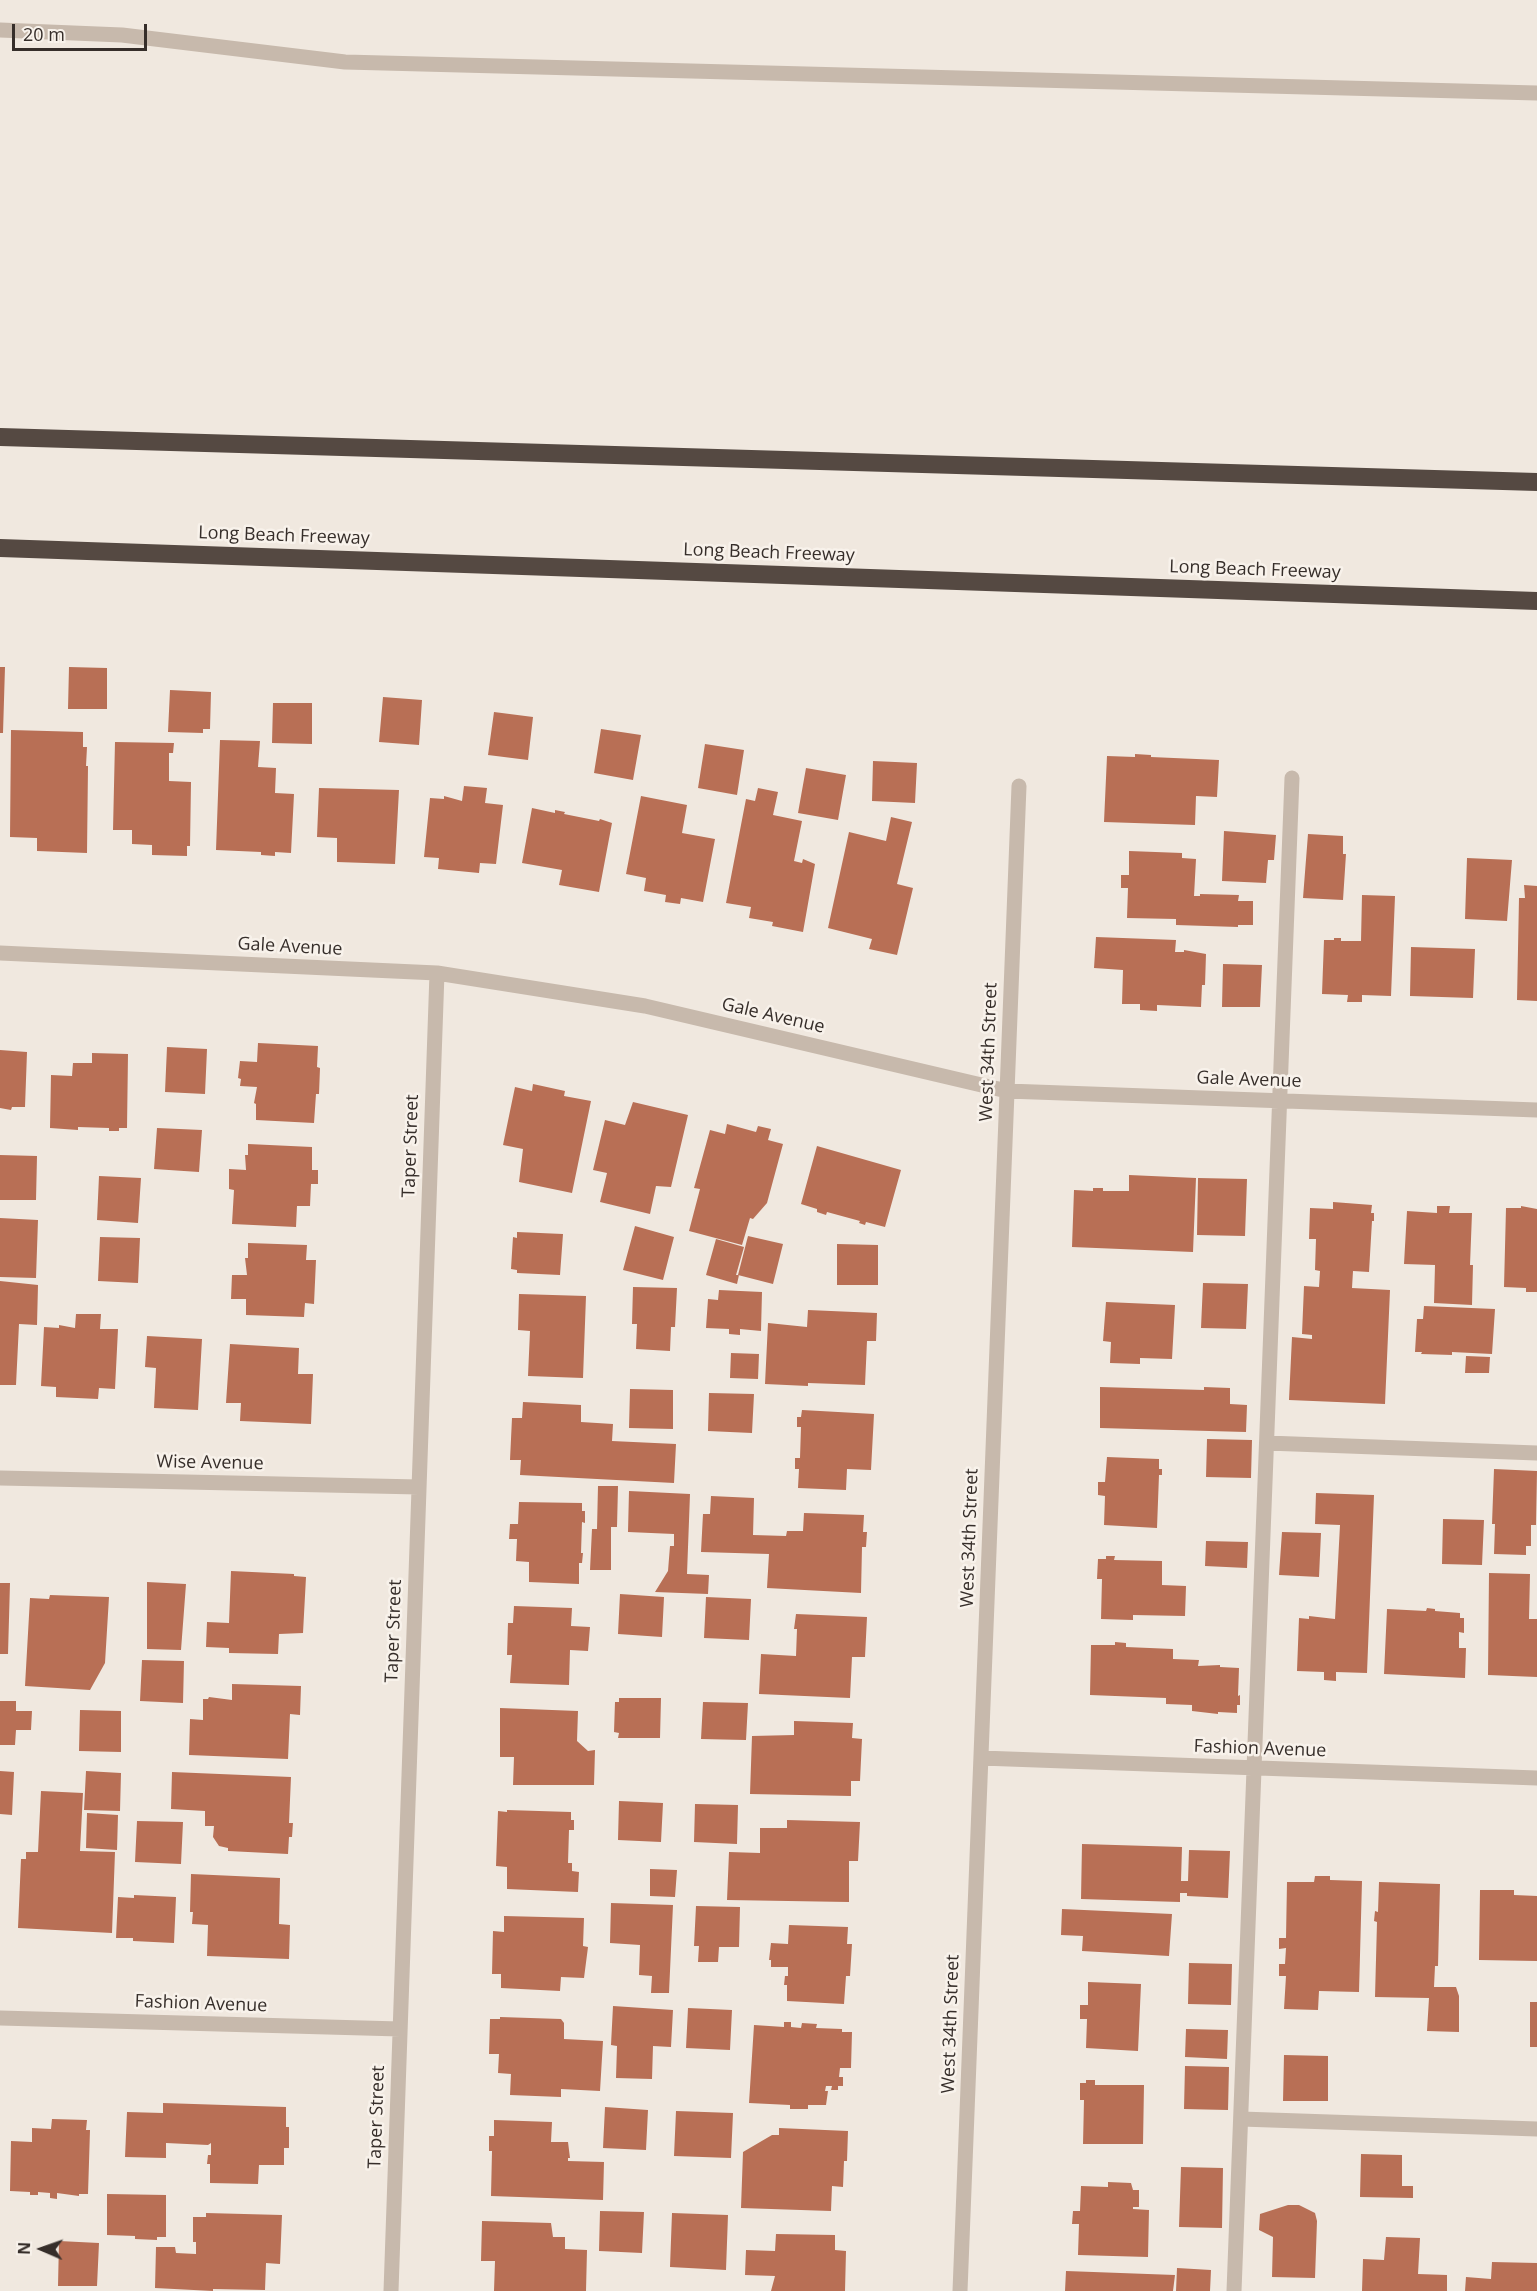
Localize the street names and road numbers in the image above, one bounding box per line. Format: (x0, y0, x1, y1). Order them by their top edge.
street label: Long Beach Freeway (198, 522, 370, 550)
street label: Long Beach Freeway (683, 539, 855, 567)
street label: Long Beach Freeway (1169, 556, 1341, 584)
street label: Gale Avenue (237, 933, 343, 961)
street label: West 34th Street (976, 982, 1002, 1122)
street label: Gale Avenue (719, 994, 827, 1038)
street label: Gale Avenue (1196, 1067, 1302, 1093)
street label: Taper Street (398, 1094, 424, 1198)
street label: Wise Avenue (156, 1451, 264, 1475)
street label: West 34th Street (957, 1468, 983, 1608)
street label: Taper Street (381, 1579, 407, 1683)
street label: Fashion Avenue (1193, 1736, 1327, 1762)
street label: West 34th Street (938, 1954, 964, 2094)
street label: Fashion Avenue (134, 1991, 268, 2017)
street label: Taper Street (364, 2065, 390, 2169)

